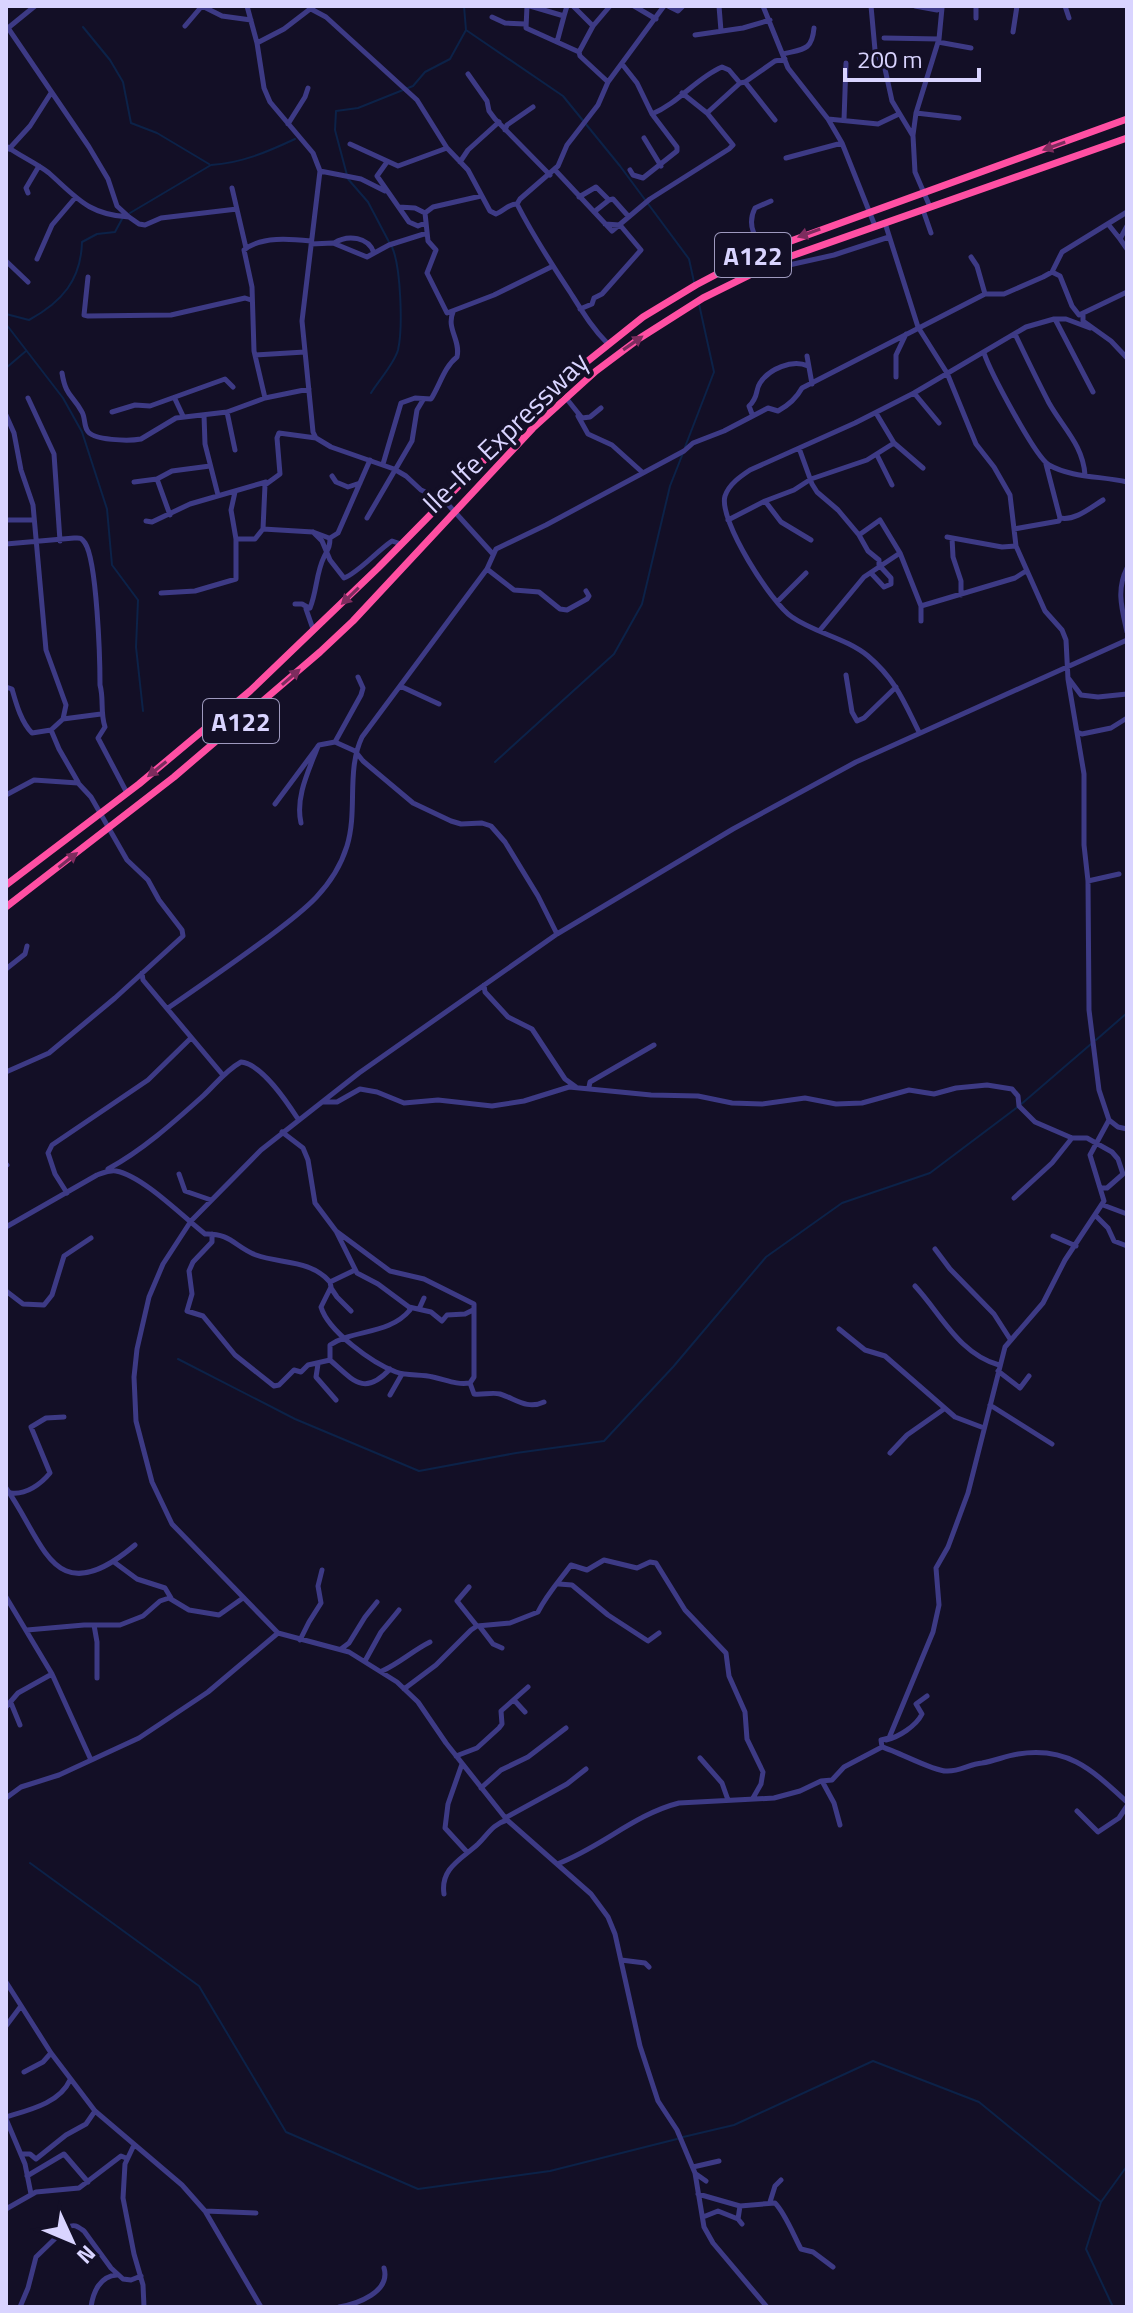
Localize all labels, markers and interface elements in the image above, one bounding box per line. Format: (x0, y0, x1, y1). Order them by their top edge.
scale bar (845, 32, 979, 82)
text: 200 m (857, 41, 923, 77)
one-way arrow (1042, 140, 1066, 152)
one-way arrow (797, 227, 821, 240)
road number: A122 (715, 233, 791, 277)
one-way arrow (623, 336, 644, 351)
street label: Ile-Ife Expressway (412, 341, 598, 523)
one-way arrow (341, 586, 360, 604)
one-way arrow (280, 669, 300, 686)
road number: A122 (203, 699, 279, 743)
one-way arrow (147, 761, 167, 777)
one-way arrow (58, 852, 78, 868)
north arrow (32, 2201, 112, 2281)
text: N (69, 2238, 104, 2272)

